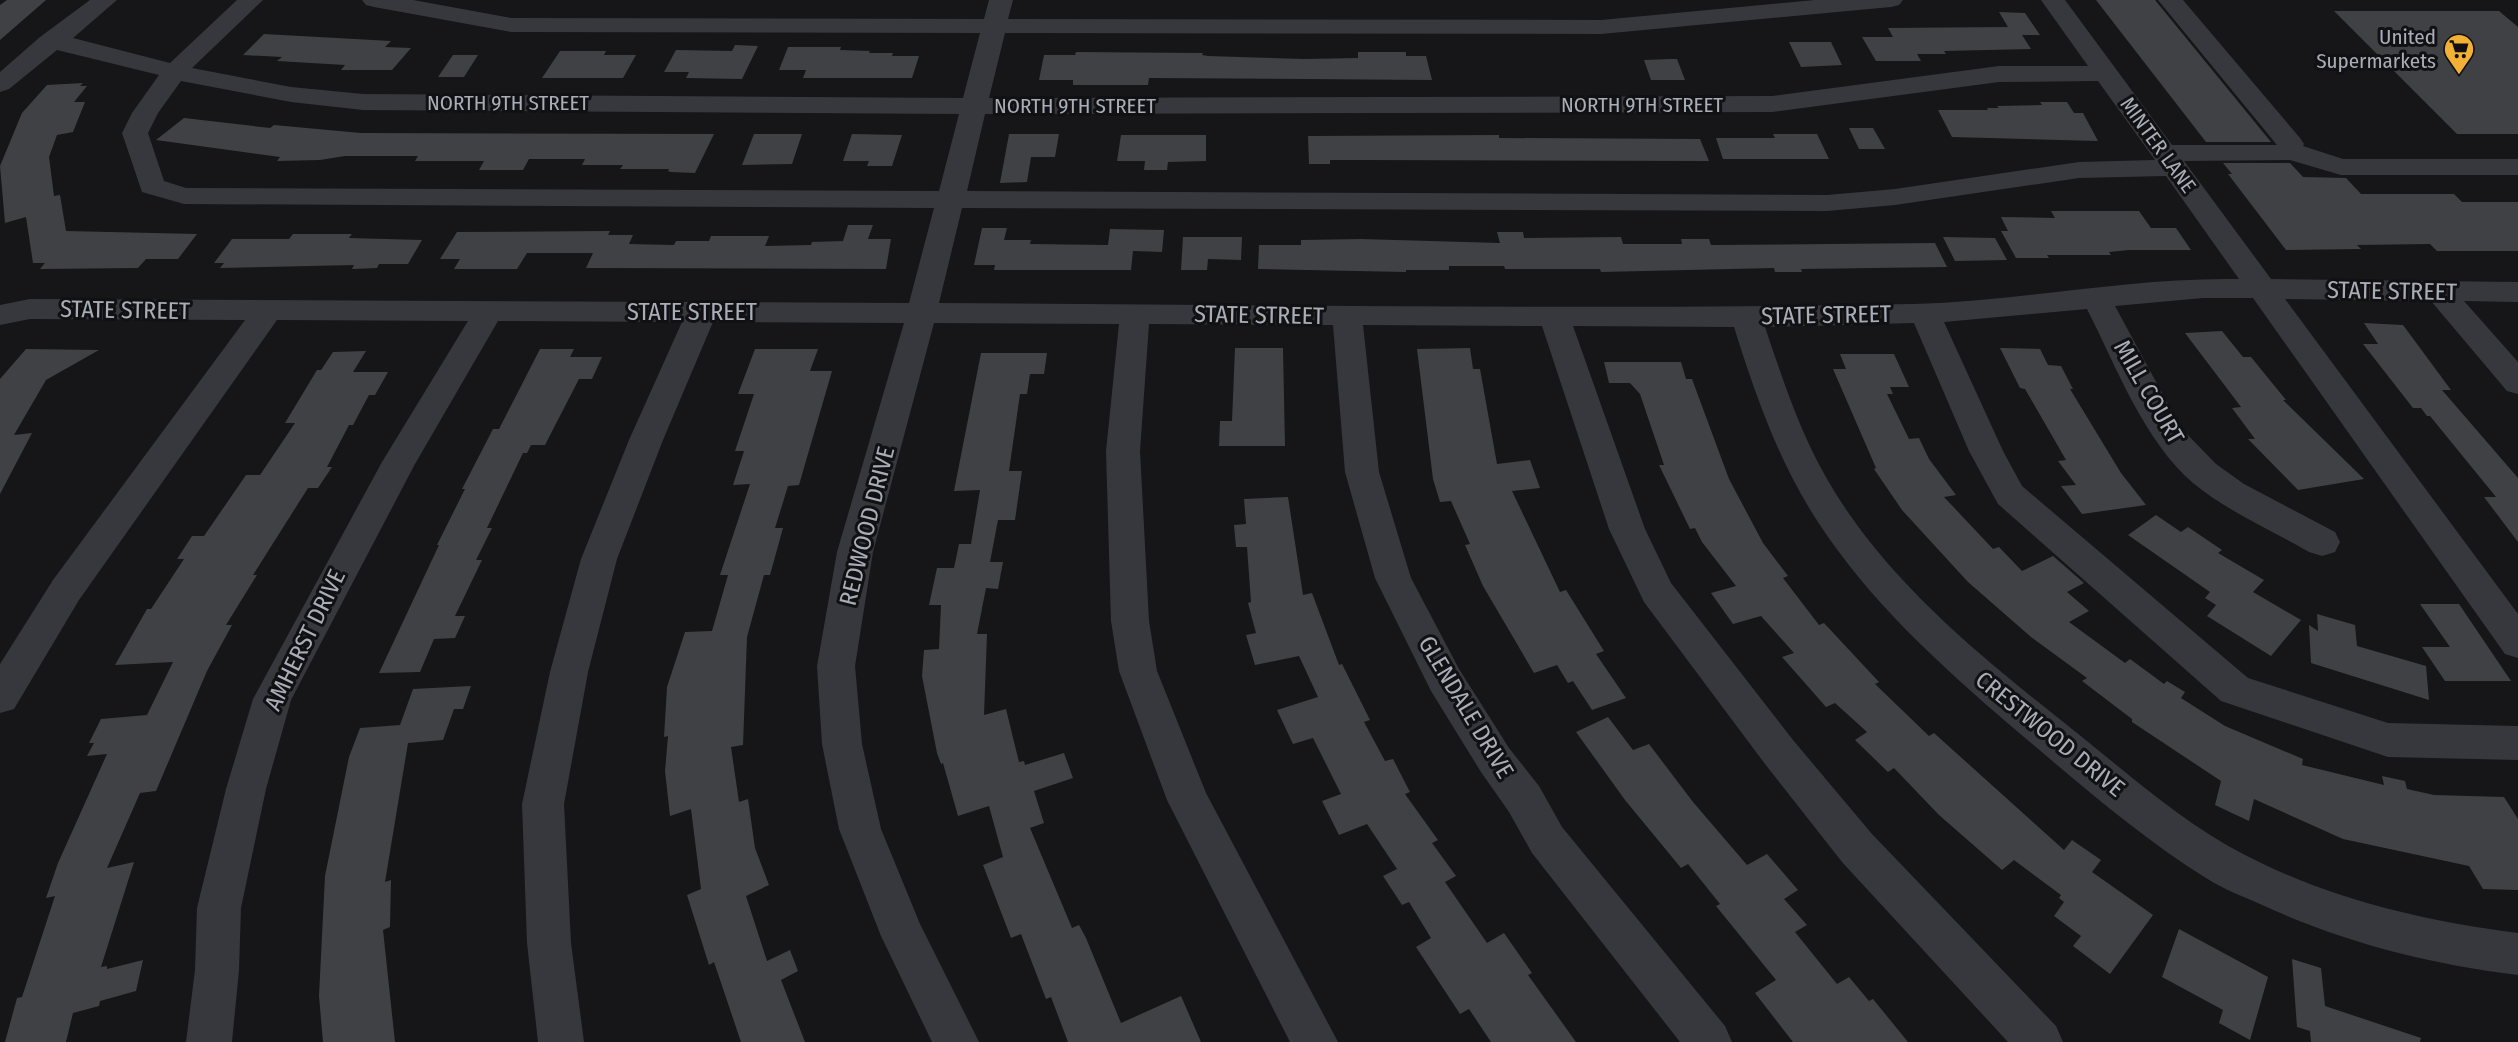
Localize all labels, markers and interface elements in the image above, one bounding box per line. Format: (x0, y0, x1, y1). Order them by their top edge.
place label: United Supermarkets (2316, 24, 2436, 74)
supermarket icon: United Supermarkets (2442, 32, 2476, 76)
street label: NORTH 9TH STREET (427, 90, 589, 116)
street label: NORTH 9TH STREET (1561, 92, 1723, 118)
street label: MINTER LANE (2115, 92, 2202, 198)
street label: NORTH 9TH STREET (994, 93, 1156, 119)
street label: STATE STREET (2327, 276, 2457, 306)
street label: STATE STREET (60, 295, 190, 325)
street label: STATE STREET (627, 298, 757, 326)
street label: STATE STREET (1194, 300, 1324, 330)
street label: STATE STREET (1761, 300, 1891, 330)
street label: MILL COURT (2108, 335, 2190, 449)
street label: REDWOOD DRIVE (834, 444, 900, 608)
street label: AMHERST DRIVE (259, 565, 351, 715)
street label: GLENDALE DRIVE (1413, 631, 1519, 783)
street label: CRESTWOOD DRIVE (1970, 665, 2130, 803)

